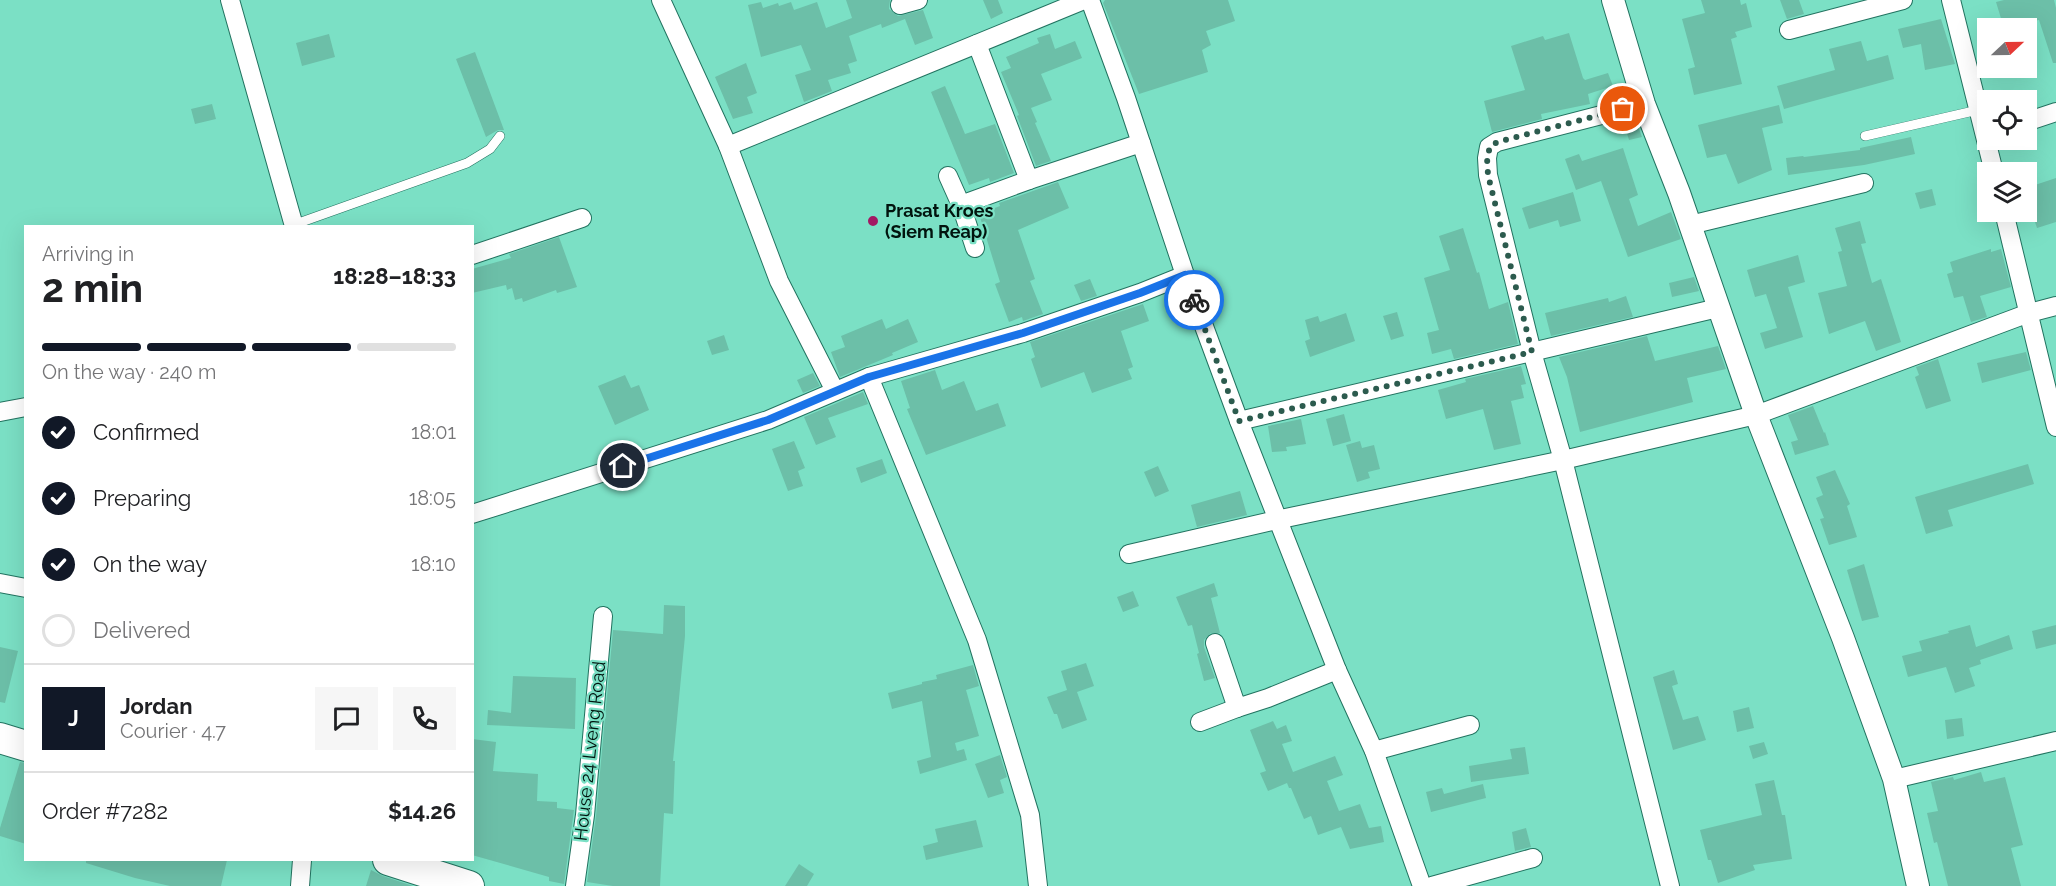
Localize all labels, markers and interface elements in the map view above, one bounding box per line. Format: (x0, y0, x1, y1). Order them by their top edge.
north arrow (1977, 18, 2037, 78)
map controls (1977, 18, 2037, 222)
pin (1597, 83, 1648, 134)
button: locate (1977, 90, 2037, 150)
icon: bag (1606, 92, 1639, 125)
button: layers (1977, 162, 2037, 222)
place label: Prasat Kroes (Siem Reap) (885, 200, 993, 242)
marker: Prasat Kroes (Siem Reap) (866, 214, 880, 228)
text: Arriving in (42, 242, 134, 266)
text: 18:28–18:33 (333, 263, 456, 289)
text: 2 min (42, 265, 143, 311)
courier (1164, 270, 1224, 330)
icon: bike (1178, 284, 1211, 317)
text: On the way · 240 m (42, 360, 216, 384)
icon: check (42, 416, 75, 449)
text: Confirmed (93, 419, 200, 445)
text: 18:01 (411, 420, 456, 444)
pin (597, 440, 648, 491)
icon: home (606, 449, 639, 482)
icon: check (42, 482, 75, 515)
text: Preparing (93, 485, 191, 511)
text: 18:05 (409, 486, 456, 510)
icon: check (42, 548, 75, 581)
text: On the way (93, 551, 207, 577)
text: 18:10 (411, 552, 456, 576)
text: Delivered (93, 617, 191, 643)
street label: House 24 Lveng Road (570, 660, 609, 842)
button: chat (315, 687, 378, 750)
button: phone (393, 687, 456, 750)
text: Jordan (120, 693, 192, 719)
text: J (68, 705, 79, 731)
text: Courier · 4.7 (120, 719, 226, 743)
text: Order #7282 (42, 798, 168, 824)
text: $14.26 (388, 798, 456, 824)

